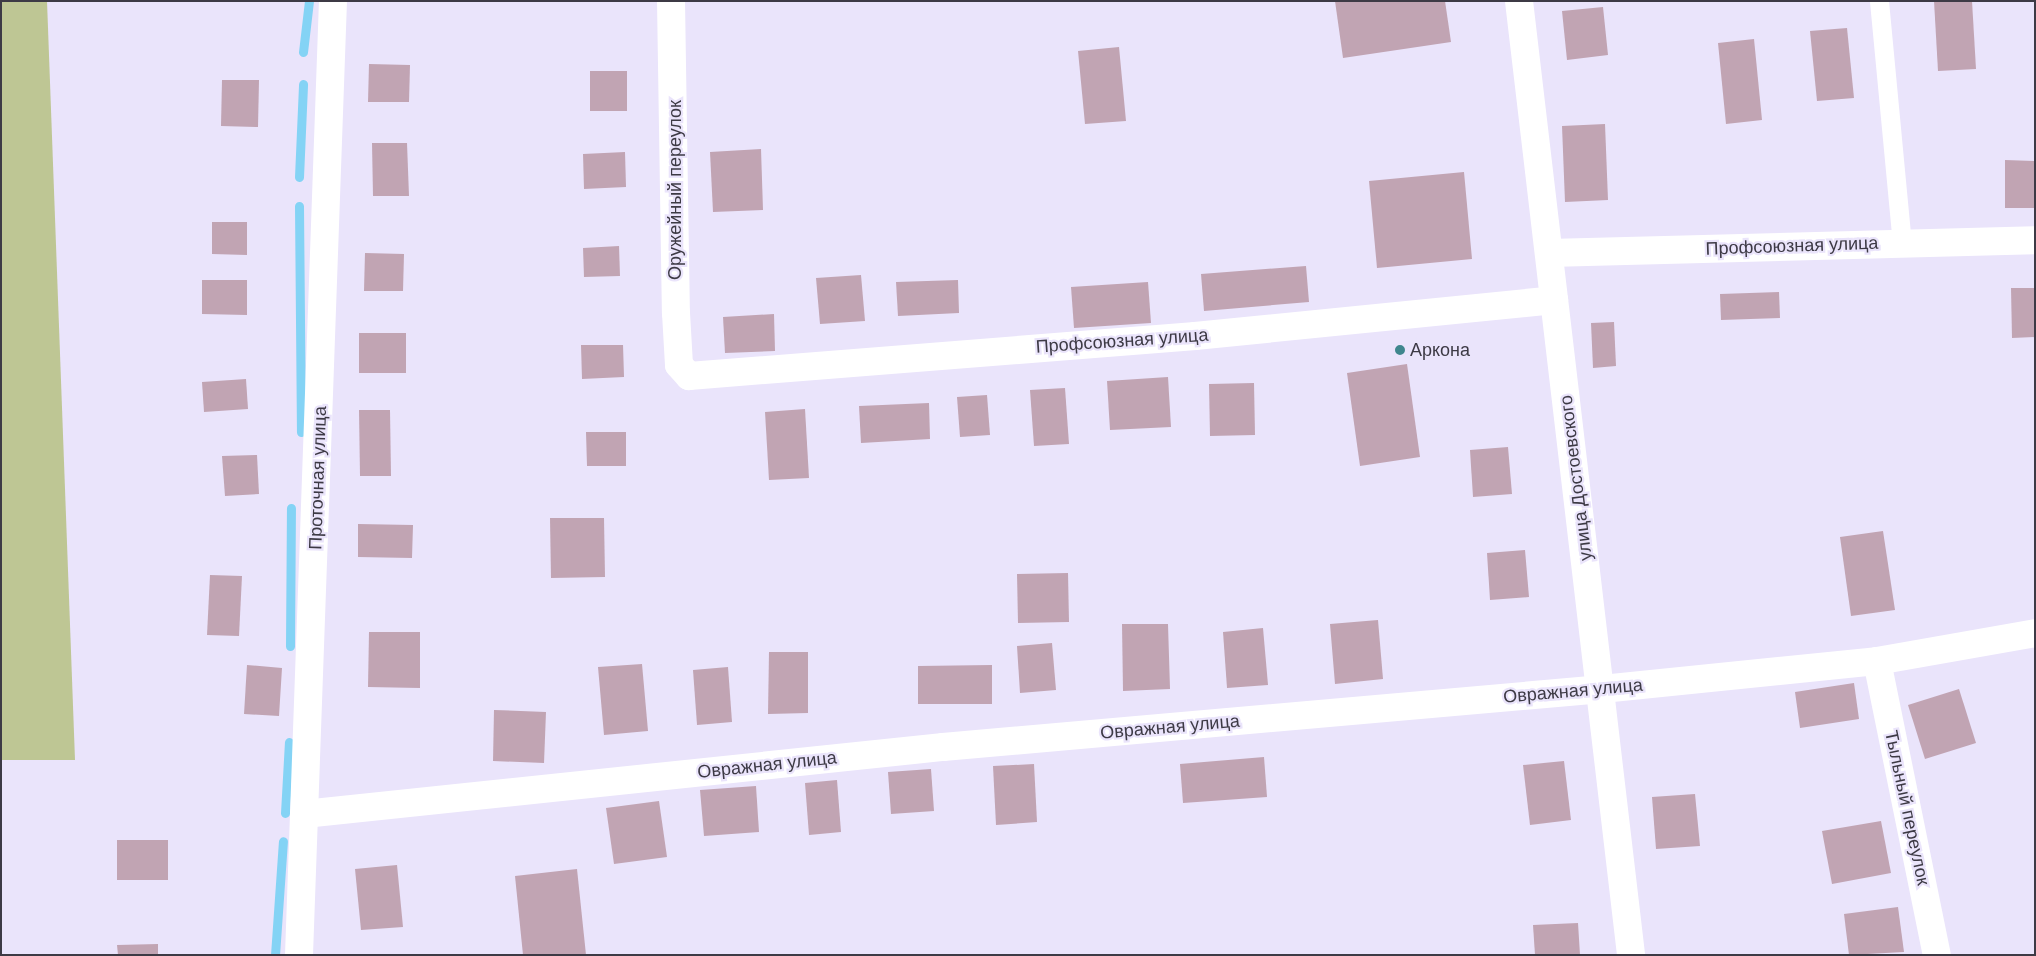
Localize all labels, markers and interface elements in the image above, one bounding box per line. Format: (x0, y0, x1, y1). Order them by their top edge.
street label: Оружейный переулок (664, 100, 686, 280)
street label: Профсоюзная улица (1705, 232, 1879, 260)
street label: Профсоюзная улица (1035, 324, 1209, 358)
place label: Аркона (1410, 339, 1470, 361)
marker: Аркона (1394, 344, 1406, 356)
street label: улица Достоевского (1555, 394, 1597, 562)
street label: Проточная улица (305, 406, 331, 550)
street label: Овражная улица (1502, 674, 1644, 708)
street label: Овражная улица (1099, 710, 1241, 744)
street label: Тыльный переулок (1880, 729, 1934, 887)
street label: Овражная улица (696, 747, 838, 783)

